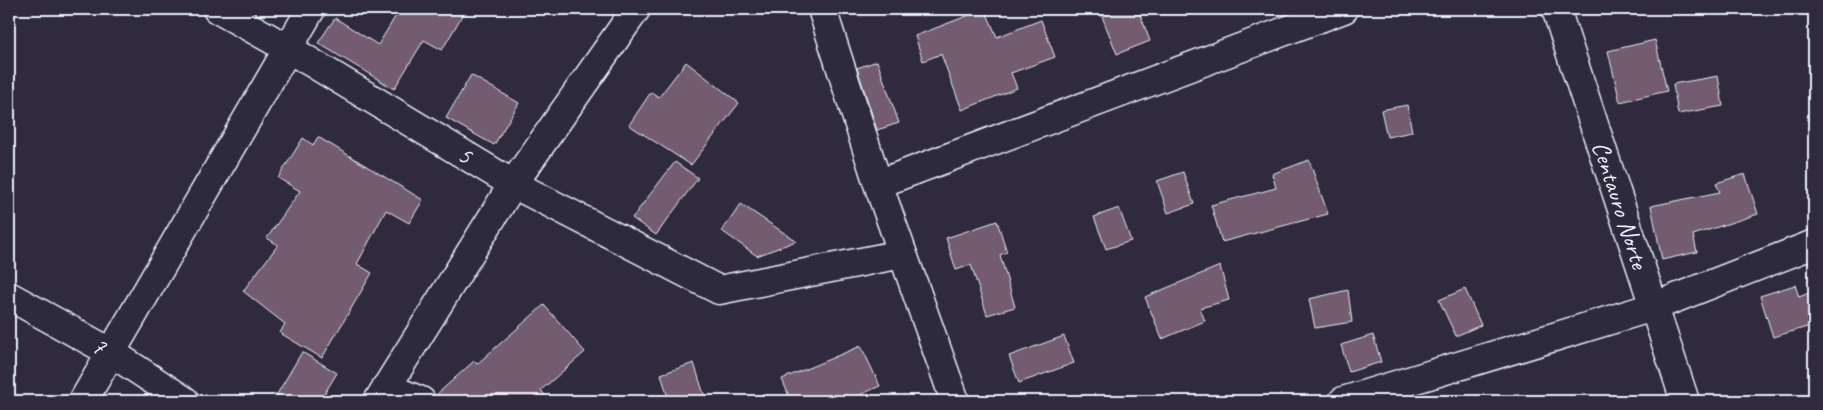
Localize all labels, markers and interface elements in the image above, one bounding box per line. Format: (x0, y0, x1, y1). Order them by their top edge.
street label: Centauro Norte (1584, 137, 1656, 274)
street label: 5 (452, 138, 480, 173)
street label: 7 (86, 329, 113, 364)

